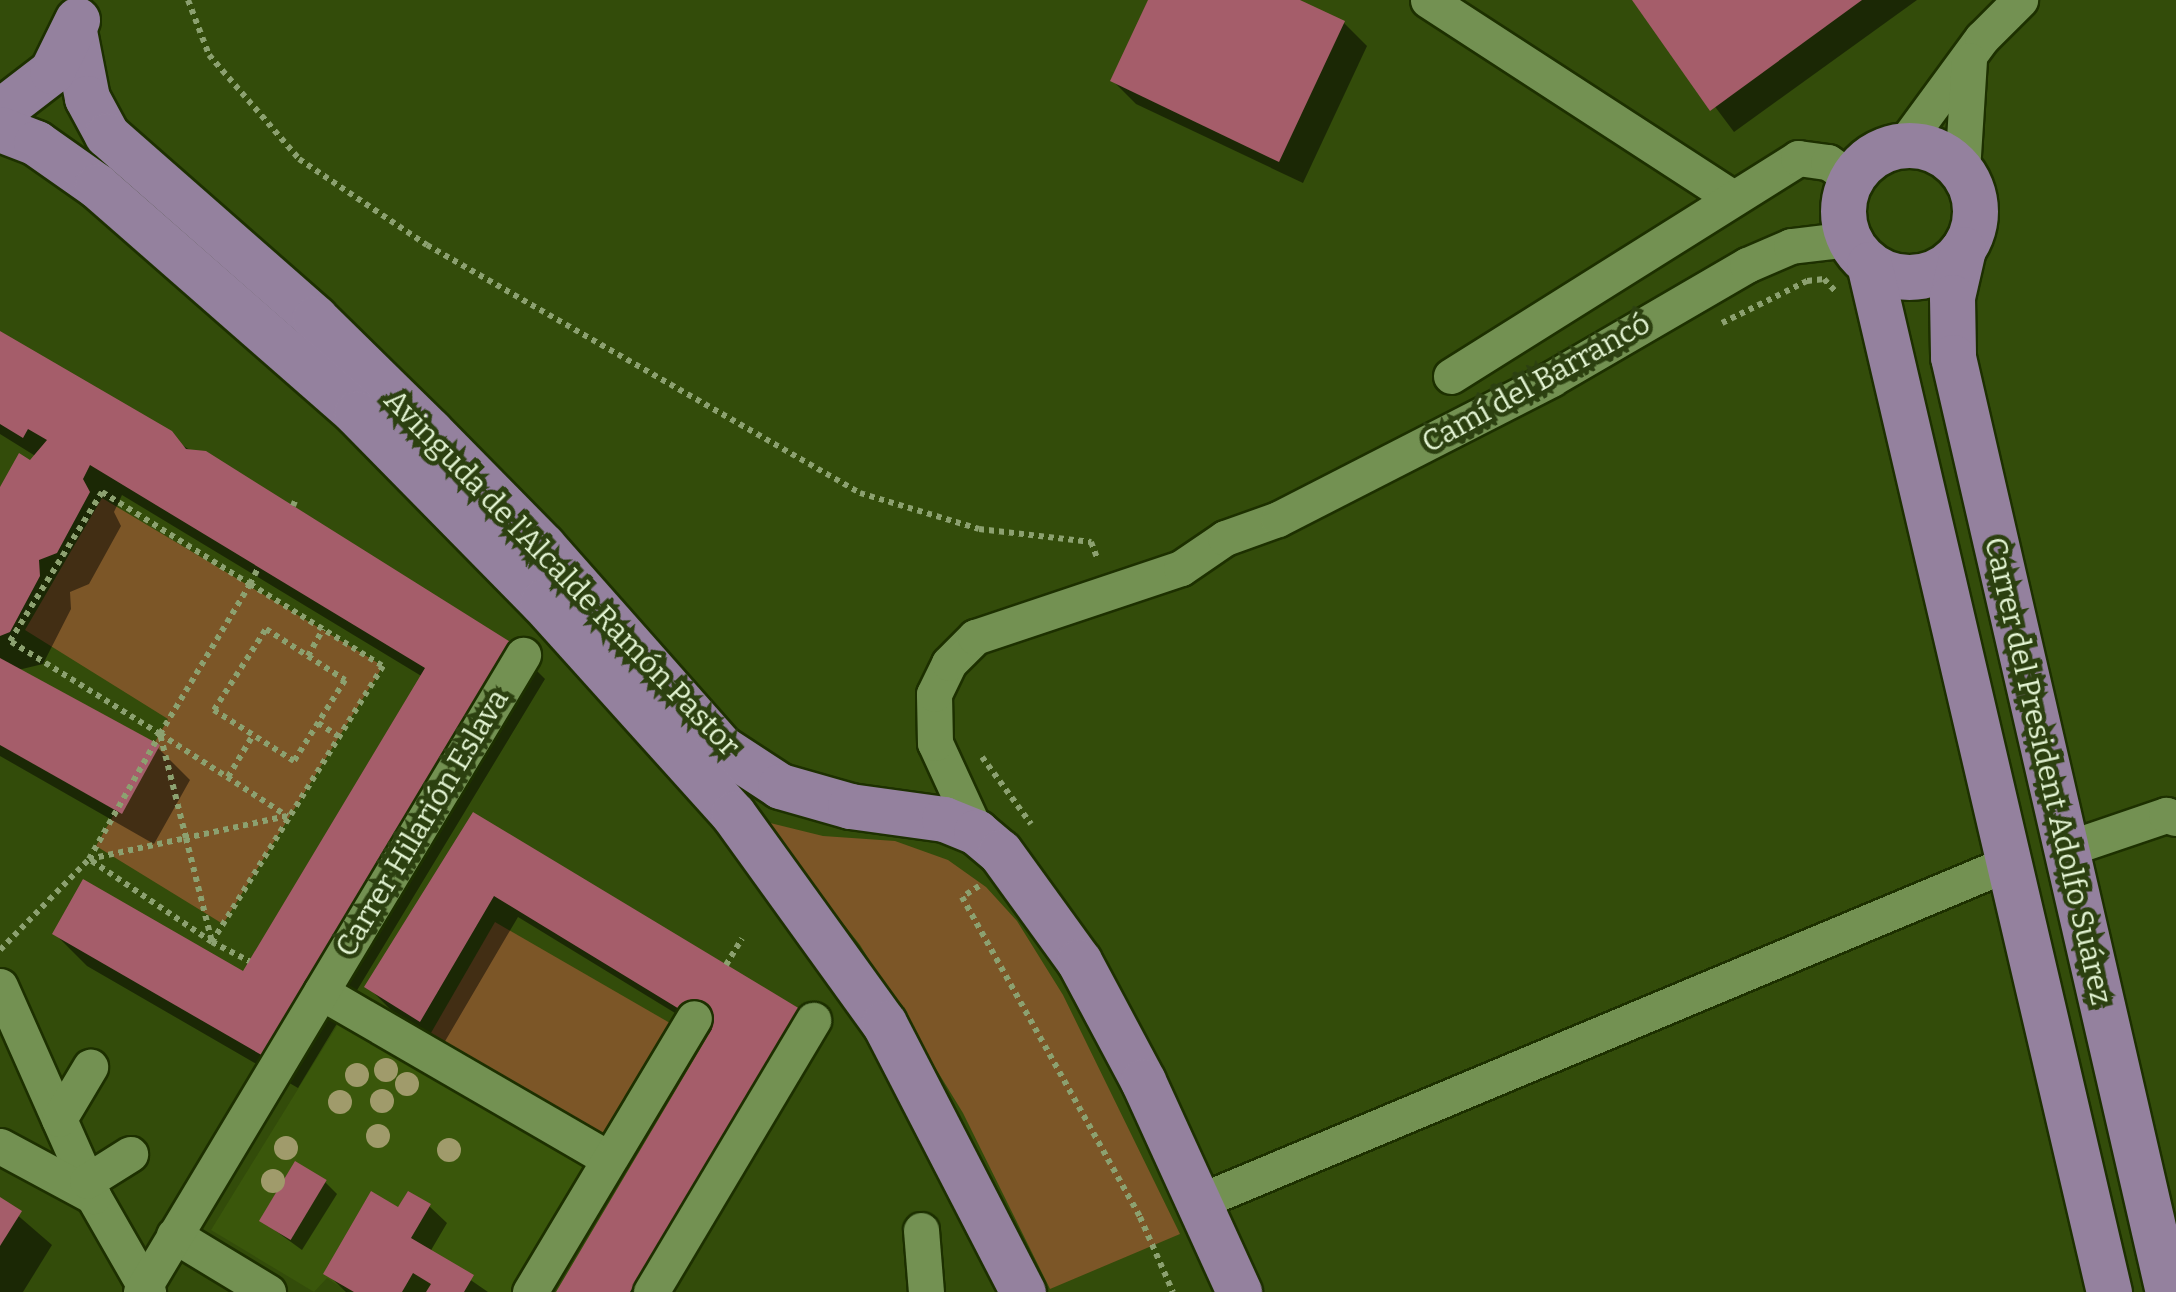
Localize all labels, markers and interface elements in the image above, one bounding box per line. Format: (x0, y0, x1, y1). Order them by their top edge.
street label: Camí del Barrancó (1416, 305, 1656, 461)
street label: Avinguda de l'Alcalde Ramón Pastor (377, 382, 747, 764)
street label: Carrer del President Adolfo Suárez (1977, 534, 2119, 1008)
street label: Carrer Hilarión Eslava (328, 683, 516, 963)

